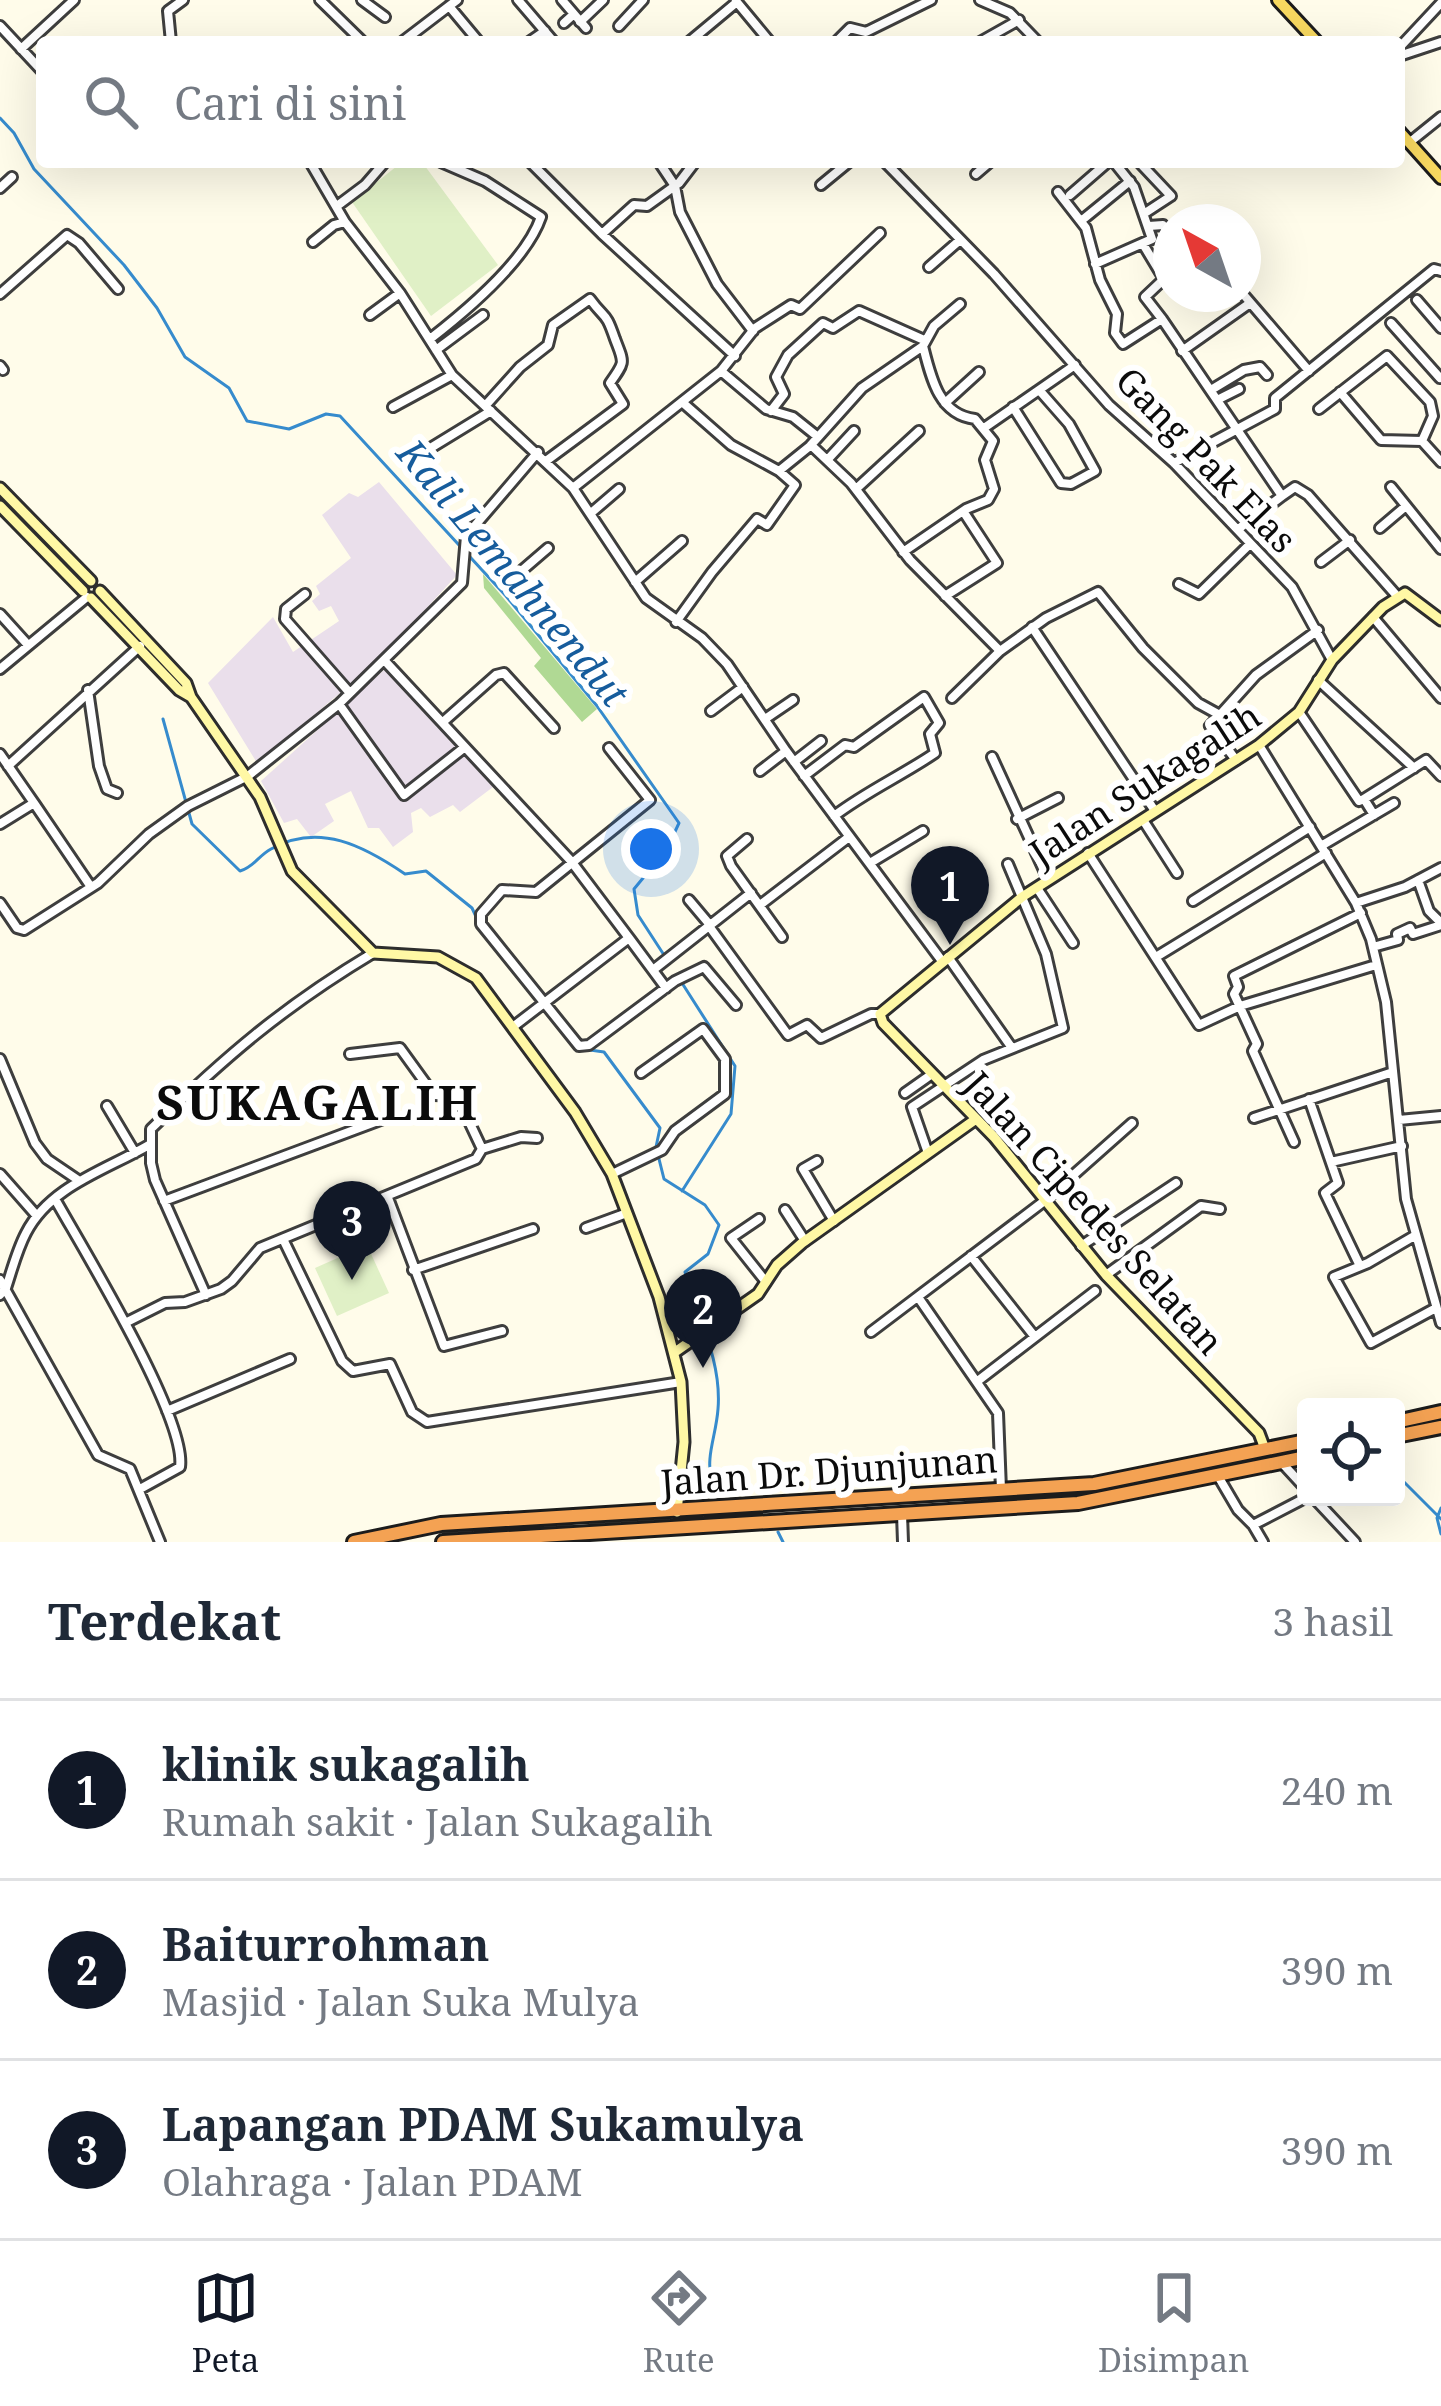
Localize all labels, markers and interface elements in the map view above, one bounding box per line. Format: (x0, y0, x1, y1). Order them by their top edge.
search box (36, 36, 1405, 168)
icon: search (78, 69, 144, 135)
text: Cari di sini (174, 72, 406, 133)
north arrow (1153, 204, 1261, 312)
street label: Gang Pak Elas (1105, 356, 1307, 563)
water label: Kali Lemahnendut (386, 426, 642, 718)
street label: Jalan Sukagalih (1019, 691, 1270, 877)
your location (621, 819, 681, 879)
pin: 1 (911, 846, 989, 945)
street label: Jalan Cipedes Selatan (953, 1060, 1235, 1365)
district label: SUKAGALIH (156, 1069, 480, 1134)
pin: 3 (313, 1181, 391, 1280)
pin: 2 (664, 1269, 742, 1368)
map controls (1297, 1398, 1405, 1506)
button: locate (1297, 1398, 1405, 1506)
street label: Jalan Dr. Djunjunan (658, 1434, 999, 1507)
text: Terdekat (48, 1585, 281, 1655)
text: 3 hasil (1272, 1594, 1393, 1647)
text: klinik sukagalih (162, 1733, 530, 1794)
text: 1 (76, 1763, 98, 1816)
text: 240 m (1281, 1763, 1393, 1816)
text: Rumah sakit · Jalan Sukagalih (162, 1794, 713, 1847)
text: Baiturrohman (162, 1913, 489, 1974)
text: 2 (76, 1943, 98, 1996)
text: 390 m (1281, 1943, 1393, 1996)
text: Masjid · Jalan Suka Mulya (162, 1974, 640, 2027)
text: Lapangan PDAM Sukamulya (162, 2093, 804, 2154)
text: 3 (76, 2123, 98, 2176)
text: 390 m (1281, 2123, 1393, 2176)
text: Olahraga · Jalan PDAM (162, 2154, 583, 2207)
tab: Peta (192, 2265, 259, 2382)
tab: Rute (643, 2265, 715, 2382)
tab: Disimpan (1098, 2265, 1249, 2382)

